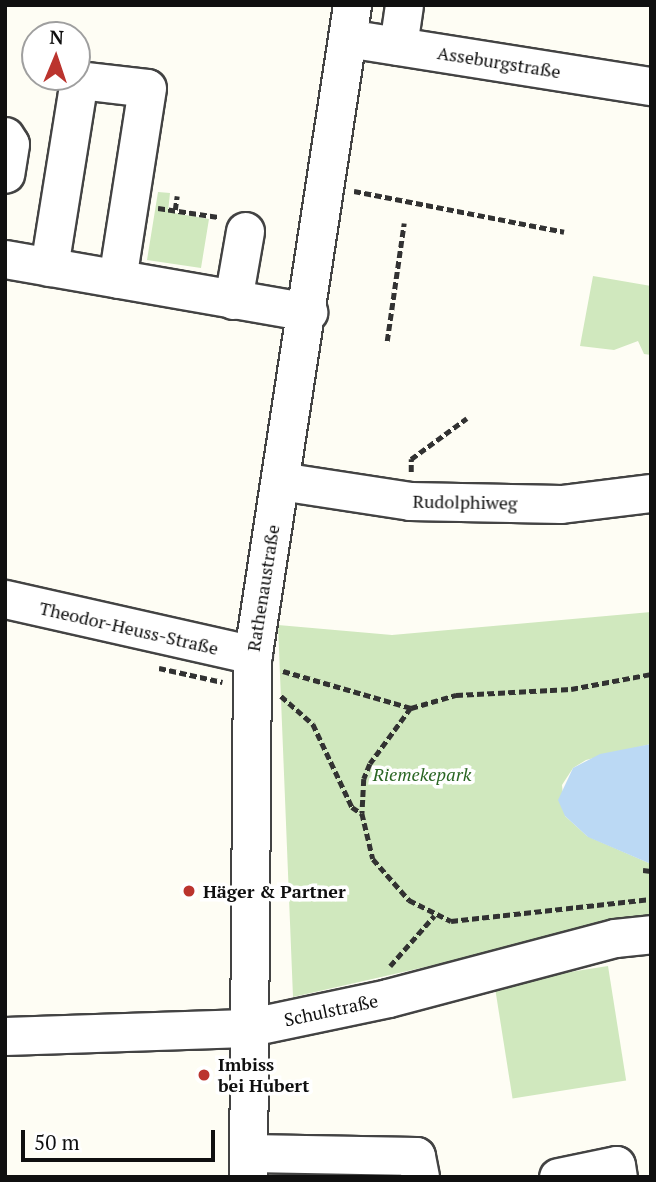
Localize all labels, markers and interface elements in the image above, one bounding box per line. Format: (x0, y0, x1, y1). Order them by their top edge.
north arrow (21, 21, 91, 91)
text: N (49, 24, 64, 49)
street label: Asseburgstraße (436, 42, 562, 82)
street label: Rudolphiweg (412, 490, 518, 514)
street label: Rathenaustraße (242, 523, 284, 653)
street label: Theodor-Heuss-Straße (37, 597, 221, 659)
park label: Riemekepark (373, 763, 471, 785)
place label: Häger & Partner (203, 880, 346, 902)
marker: Häger & Partner (181, 883, 197, 899)
street label: Schulstraße (282, 990, 380, 1030)
place label: Imbiss bei Hubert (218, 1054, 309, 1096)
marker: Imbiss bei Hubert (196, 1067, 212, 1083)
scale bar (24, 1116, 219, 1160)
text: 50 m (34, 1128, 80, 1156)

